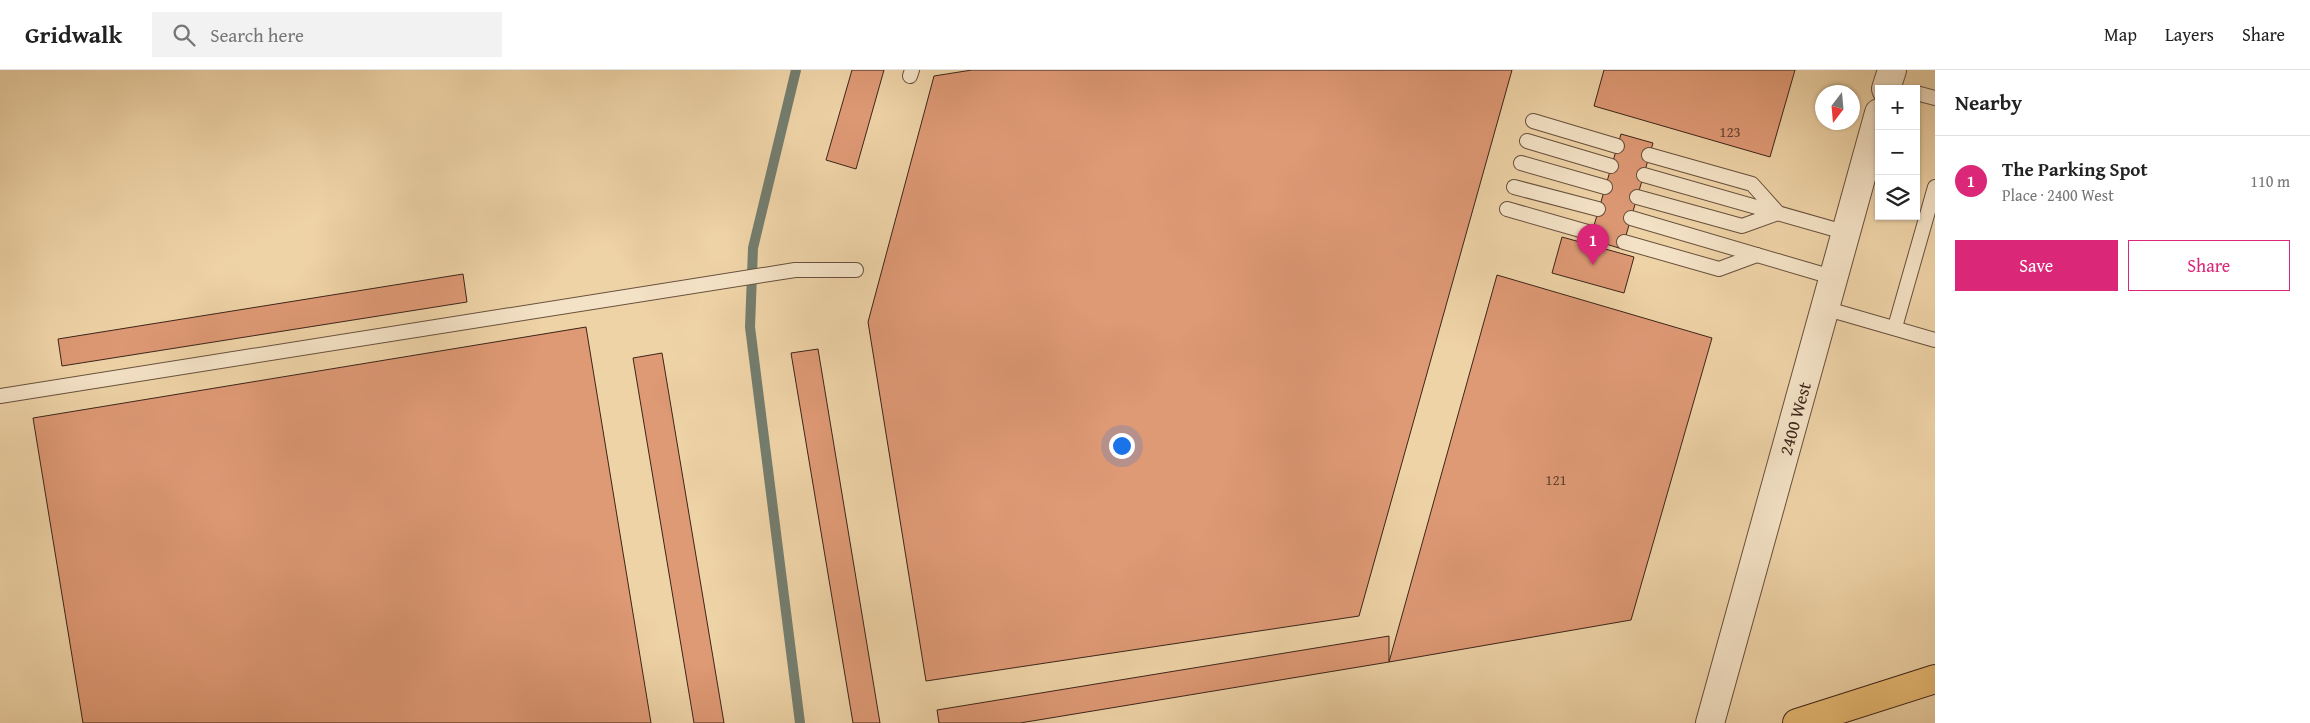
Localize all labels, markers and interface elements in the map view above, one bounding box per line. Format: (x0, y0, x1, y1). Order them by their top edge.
search box (152, 12, 502, 57)
text: Gridwalk (25, 17, 122, 52)
icon: search (170, 21, 198, 49)
text: Search here (210, 21, 304, 49)
text: Map (2104, 21, 2137, 48)
text: Layers (2165, 21, 2214, 48)
text: Share (2242, 21, 2285, 48)
north arrow (1815, 85, 1860, 130)
map controls (1875, 85, 1920, 220)
button: + (1875, 85, 1920, 130)
text: Nearby (1955, 87, 2022, 118)
house number: 123 (1719, 121, 1741, 142)
button: − (1875, 130, 1920, 175)
text: The Parking Spot (2002, 155, 2148, 183)
text: 1 (1967, 169, 1975, 193)
text: 110 m (2250, 169, 2290, 193)
button: layers (1875, 175, 1920, 220)
text: Place · 2400 West (2002, 183, 2114, 207)
pin: 1 (1577, 224, 1609, 265)
button: Save (1955, 240, 2118, 291)
button: Share (2128, 240, 2290, 291)
street label: 2400 West (1771, 378, 1818, 458)
your location (1109, 433, 1135, 459)
house number: 121 (1545, 469, 1567, 490)

